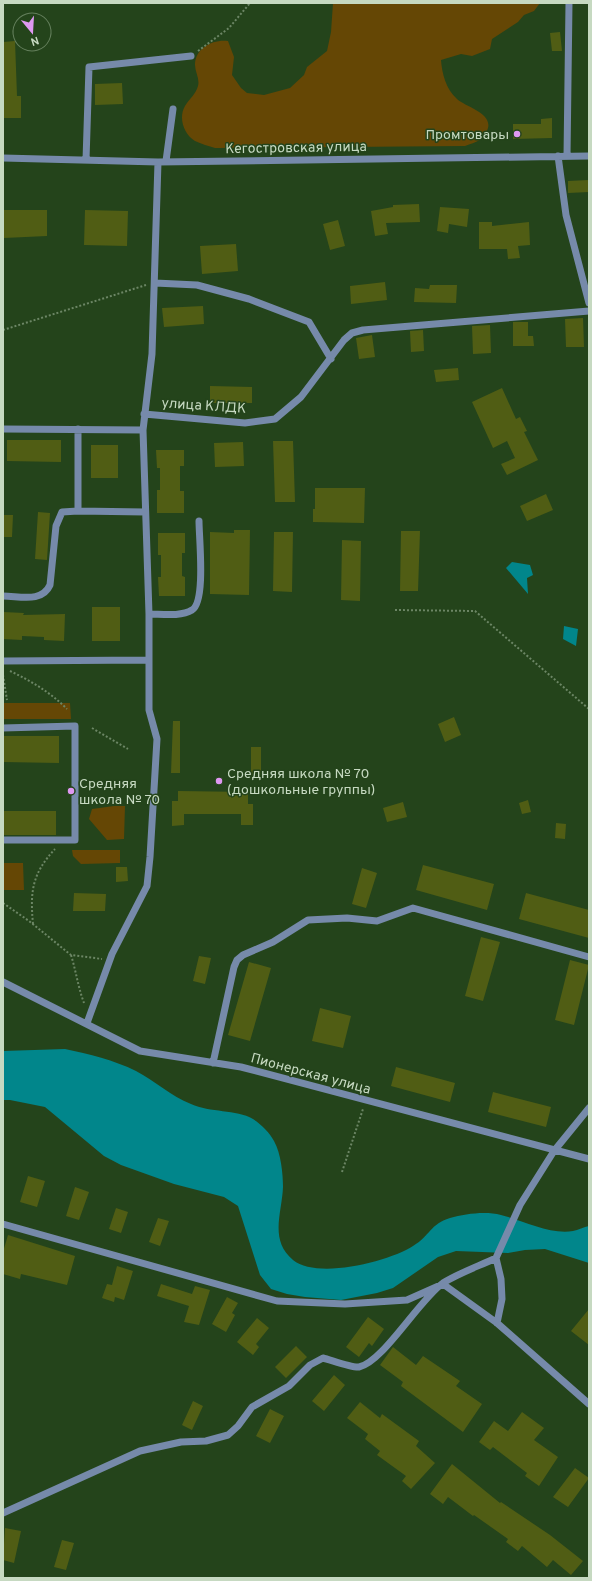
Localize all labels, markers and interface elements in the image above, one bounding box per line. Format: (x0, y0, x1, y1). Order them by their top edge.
north arrow (12, 12, 52, 52)
text: N (29, 33, 41, 48)
place label: Промтовары (425, 127, 509, 144)
marker: Промтовары (512, 129, 522, 139)
street label: Кегостровская улица (225, 139, 367, 158)
street label: улица КЛДК (161, 395, 247, 418)
place label: Средняя школа № 70 (дошкольные группы) (227, 766, 375, 799)
place label: Средняя школа № 70 (79, 776, 160, 809)
marker: Средняя школа № 70 (дошкольные группы) (214, 776, 224, 786)
marker: Средняя школа № 70 (66, 786, 76, 796)
street label: Пионерская улица (249, 1050, 373, 1099)

